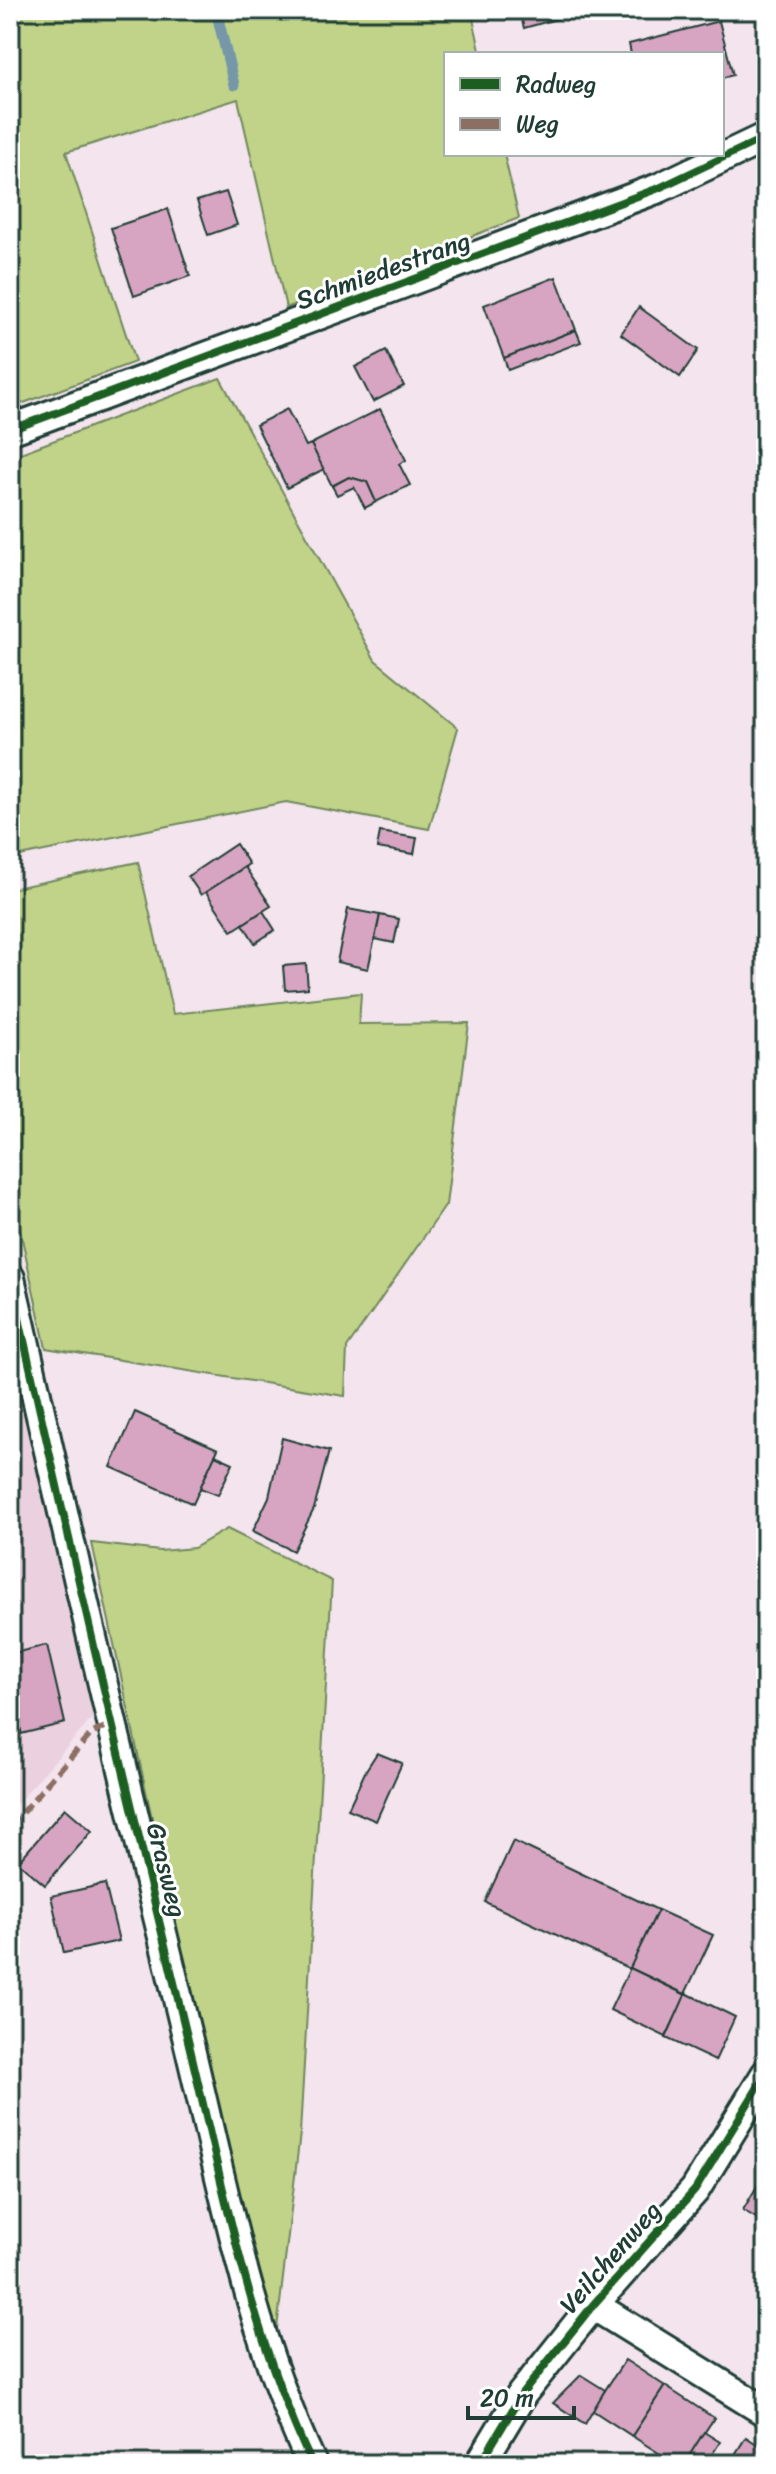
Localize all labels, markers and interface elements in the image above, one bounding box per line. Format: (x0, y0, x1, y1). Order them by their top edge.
legend (444, 52, 724, 156)
text: Radweg (516, 63, 596, 105)
text: Weg (516, 103, 559, 145)
street label: Schmiedestrang (289, 217, 477, 323)
street label: Grasweg (133, 1818, 201, 1922)
street label: Veilchenweg (547, 2189, 673, 2325)
scale bar (468, 2370, 574, 2420)
text: 20 m (480, 2377, 534, 2419)

